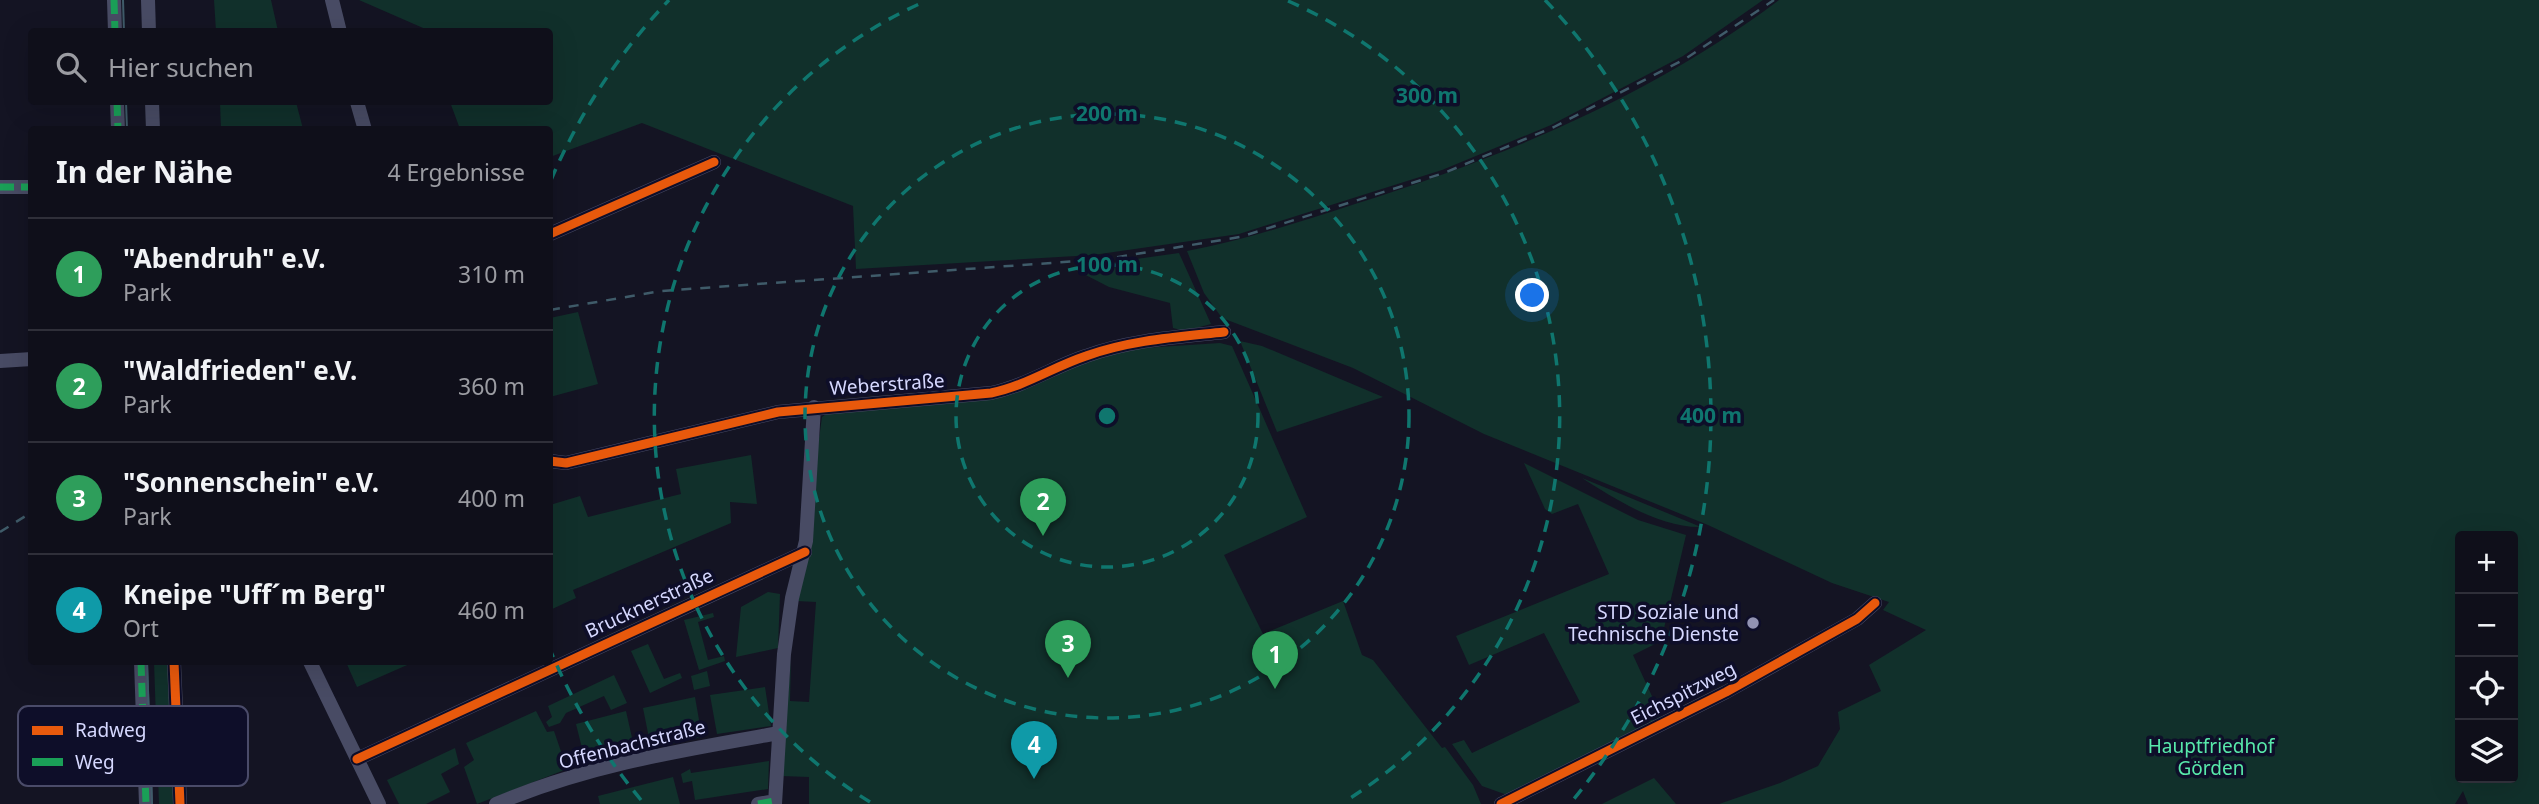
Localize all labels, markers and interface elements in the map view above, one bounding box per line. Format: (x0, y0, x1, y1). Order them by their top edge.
search box (28, 28, 553, 105)
icon: search (52, 48, 90, 86)
text: Hier suchen (108, 49, 254, 85)
text: 300 m (1396, 81, 1458, 109)
text: 200 m (1076, 99, 1138, 127)
text: In der Nähe (56, 151, 233, 192)
text: 4 Ergebnisse (387, 156, 525, 188)
text: "Abendruh" e.V. (123, 240, 325, 276)
text: 100 m (1076, 250, 1138, 278)
text: 1 (72, 258, 86, 290)
text: 310 m (458, 258, 525, 290)
text: Park (123, 276, 172, 308)
your location (1515, 278, 1549, 312)
text: "Waldfrieden" e.V. (123, 352, 357, 388)
street label: Weberstraße (829, 367, 945, 401)
text: 2 (72, 370, 86, 402)
text: 360 m (458, 370, 525, 402)
text: Park (123, 388, 172, 420)
text: 400 m (1680, 401, 1742, 429)
centre of rings (1095, 404, 1119, 428)
text: "Sonnenschein" e.V. (123, 464, 379, 500)
pin: 2 (1020, 478, 1066, 536)
text: 3 (72, 482, 86, 514)
text: 400 m (458, 482, 525, 514)
text: Park (123, 500, 172, 532)
map controls (2455, 531, 2518, 783)
button: + (2455, 531, 2518, 594)
street label: Brucknerstraße (581, 562, 717, 644)
text: Kneipe "Uff´m Berg" (123, 576, 386, 612)
text: 4 (72, 594, 86, 626)
text: 460 m (458, 594, 525, 626)
button: − (2455, 594, 2518, 657)
place label: STD Soziale und Technische Dienste (1568, 599, 1739, 647)
text: Ort (123, 612, 159, 644)
marker: STD Soziale und Technische Dienste (1745, 615, 1761, 631)
pin: 3 (1045, 620, 1091, 678)
pin: 1 (1252, 631, 1298, 689)
street label: Eichspitzweg (1626, 655, 1740, 731)
button: locate (2455, 657, 2518, 720)
legend (18, 706, 248, 786)
street label: Offenbachstraße (556, 713, 708, 775)
text: Radweg (75, 717, 147, 743)
button: layers (2455, 720, 2518, 783)
pin: 4 (1011, 721, 1057, 779)
park label: Hauptfriedhof Görden (2148, 733, 2276, 781)
text: Weg (75, 749, 115, 775)

